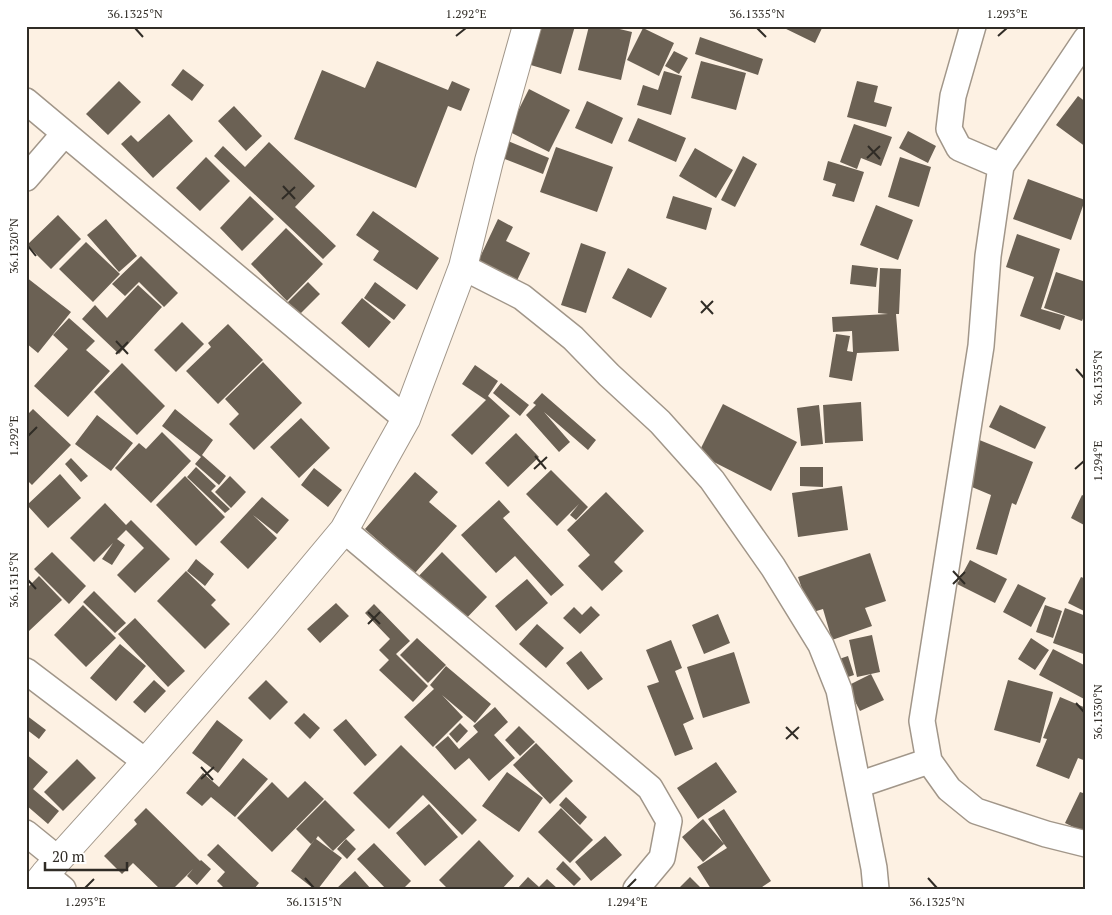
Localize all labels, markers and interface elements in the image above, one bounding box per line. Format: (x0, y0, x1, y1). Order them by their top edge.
text: 36.1325°N (107, 6, 163, 21)
text: 1.292°E (445, 6, 487, 21)
text: 36.1335°N (729, 6, 785, 21)
text: 1.293°E (986, 6, 1028, 21)
text: 36.1320°N (6, 218, 21, 274)
text: 36.1335°N (1090, 350, 1105, 406)
text: 1.292°E (6, 415, 21, 457)
text: 1.294°E (1090, 440, 1105, 482)
text: 36.1315°N (6, 552, 21, 608)
text: 36.1330°N (1090, 684, 1105, 740)
scale bar (45, 840, 128, 872)
text: 20 m (52, 846, 85, 866)
text: 1.293°E (64, 894, 106, 909)
text: 36.1315°N (286, 894, 342, 909)
text: 1.294°E (606, 894, 648, 909)
text: 36.1325°N (909, 894, 965, 909)

